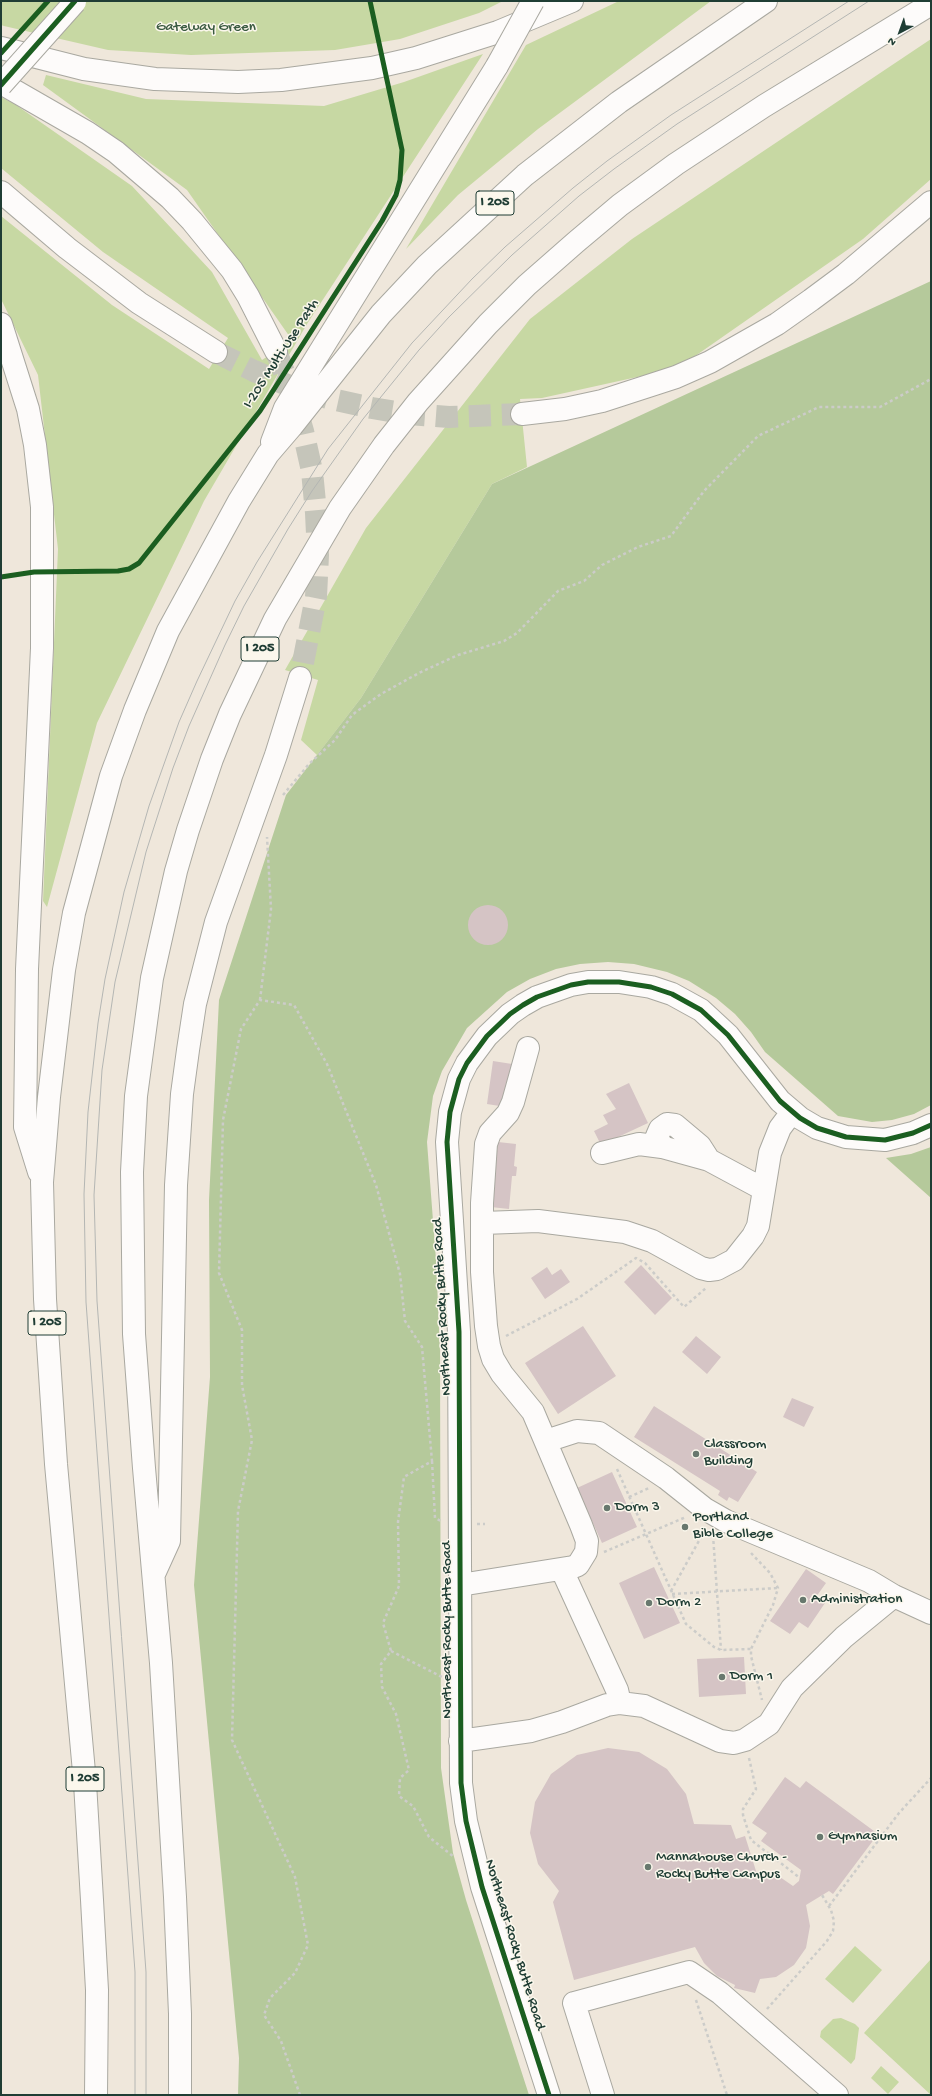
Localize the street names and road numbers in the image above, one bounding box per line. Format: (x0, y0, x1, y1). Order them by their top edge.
road number: I 205 (476, 191, 514, 215)
street label: I-205 Multi-Use Path (240, 296, 324, 412)
road number: I 205 (241, 637, 279, 661)
street label: Northeast Rocky Butte Road (429, 1218, 457, 1396)
road number: I 205 (28, 1311, 66, 1335)
street label: Northeast Rocky Butte Road (439, 1541, 457, 1719)
road number: I 205 (66, 1767, 104, 1791)
street label: Northeast Rocky Butte Road (479, 1857, 549, 2033)

